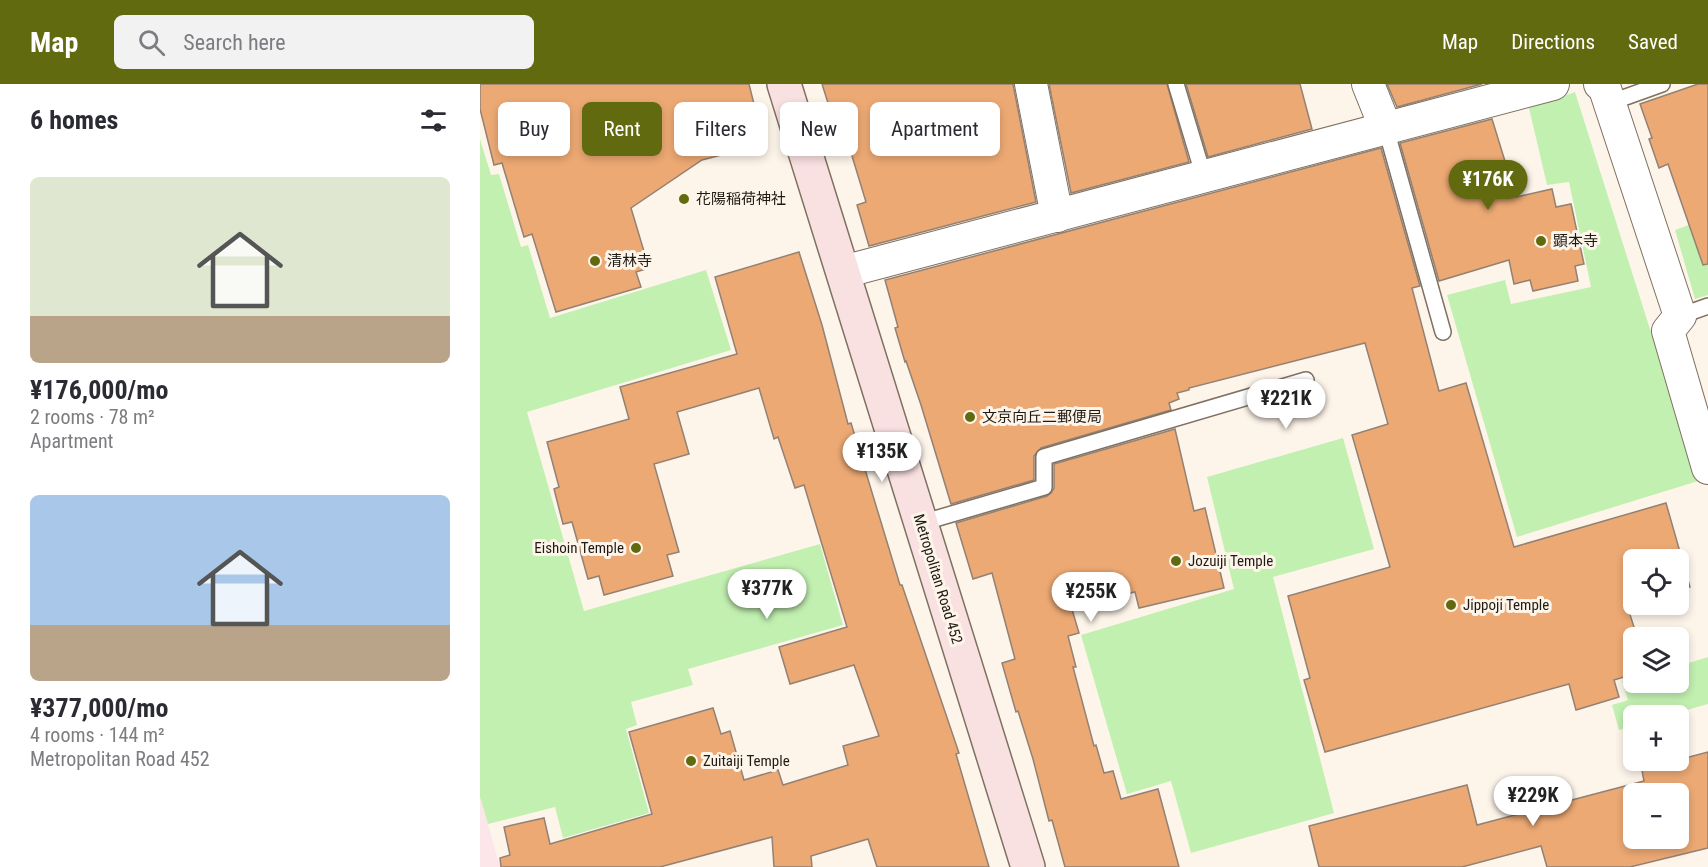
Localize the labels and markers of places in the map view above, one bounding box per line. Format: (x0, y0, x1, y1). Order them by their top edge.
pin: ¥176K (1446, 160, 1530, 211)
place label: 花陽稲荷神社 (696, 190, 786, 208)
marker: 花陽稲荷神社 (677, 192, 691, 206)
place label: 顕本寺 (1553, 232, 1598, 250)
marker: 顕本寺 (1534, 234, 1548, 248)
place label: 清林寺 (607, 252, 652, 270)
marker: 清林寺 (588, 254, 602, 268)
pin: ¥221K (1244, 379, 1328, 430)
place label: 文京向丘二郵便局 (982, 408, 1102, 426)
marker: 文京向丘二郵便局 (963, 410, 977, 424)
pin: ¥135K (840, 432, 924, 483)
place label: Eishoin Temple (534, 539, 624, 557)
marker: Eishoin Temple (629, 541, 643, 555)
place label: Jozuiji Temple (1188, 552, 1273, 570)
marker: Jozuiji Temple (1169, 554, 1183, 568)
pin: ¥377K (725, 569, 809, 620)
pin: ¥255K (1049, 572, 1133, 623)
place label: Jippoji Temple (1463, 596, 1549, 614)
marker: Jippoji Temple (1444, 598, 1458, 612)
place label: Zuitaiji Temple (703, 752, 790, 770)
marker: Zuitaiji Temple (684, 754, 698, 768)
pin: ¥229K (1491, 776, 1575, 827)

